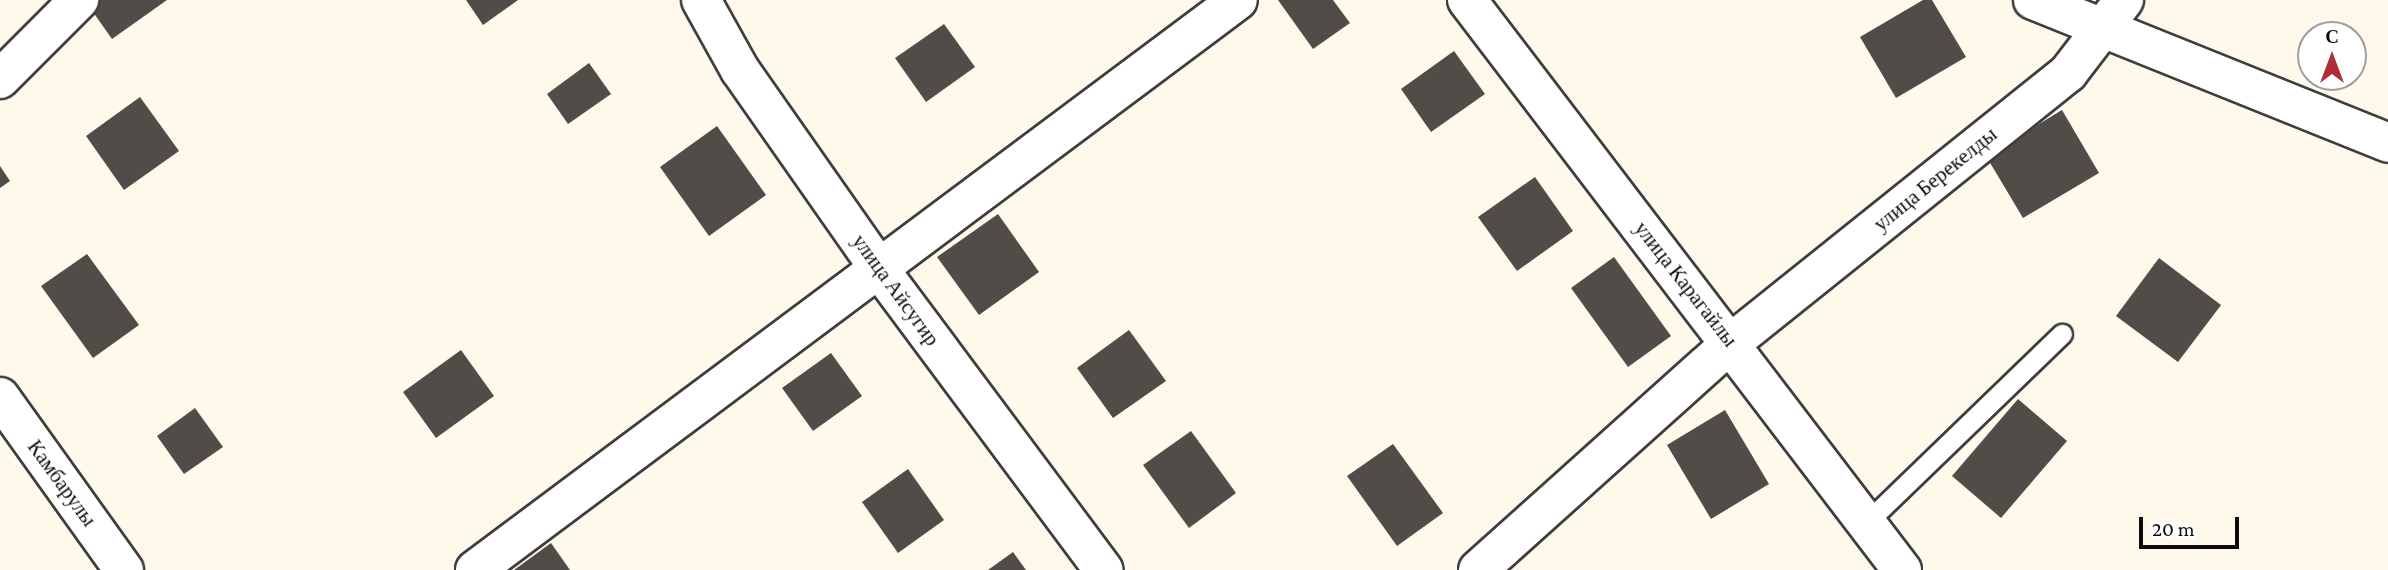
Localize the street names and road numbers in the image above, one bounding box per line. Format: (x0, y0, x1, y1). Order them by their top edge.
street label: улица Берекелды (1868, 122, 2002, 236)
street label: улица Карагайлы (1629, 216, 1743, 352)
street label: улица Айсугир (847, 229, 945, 351)
street label: Камбарулы (22, 435, 102, 531)

